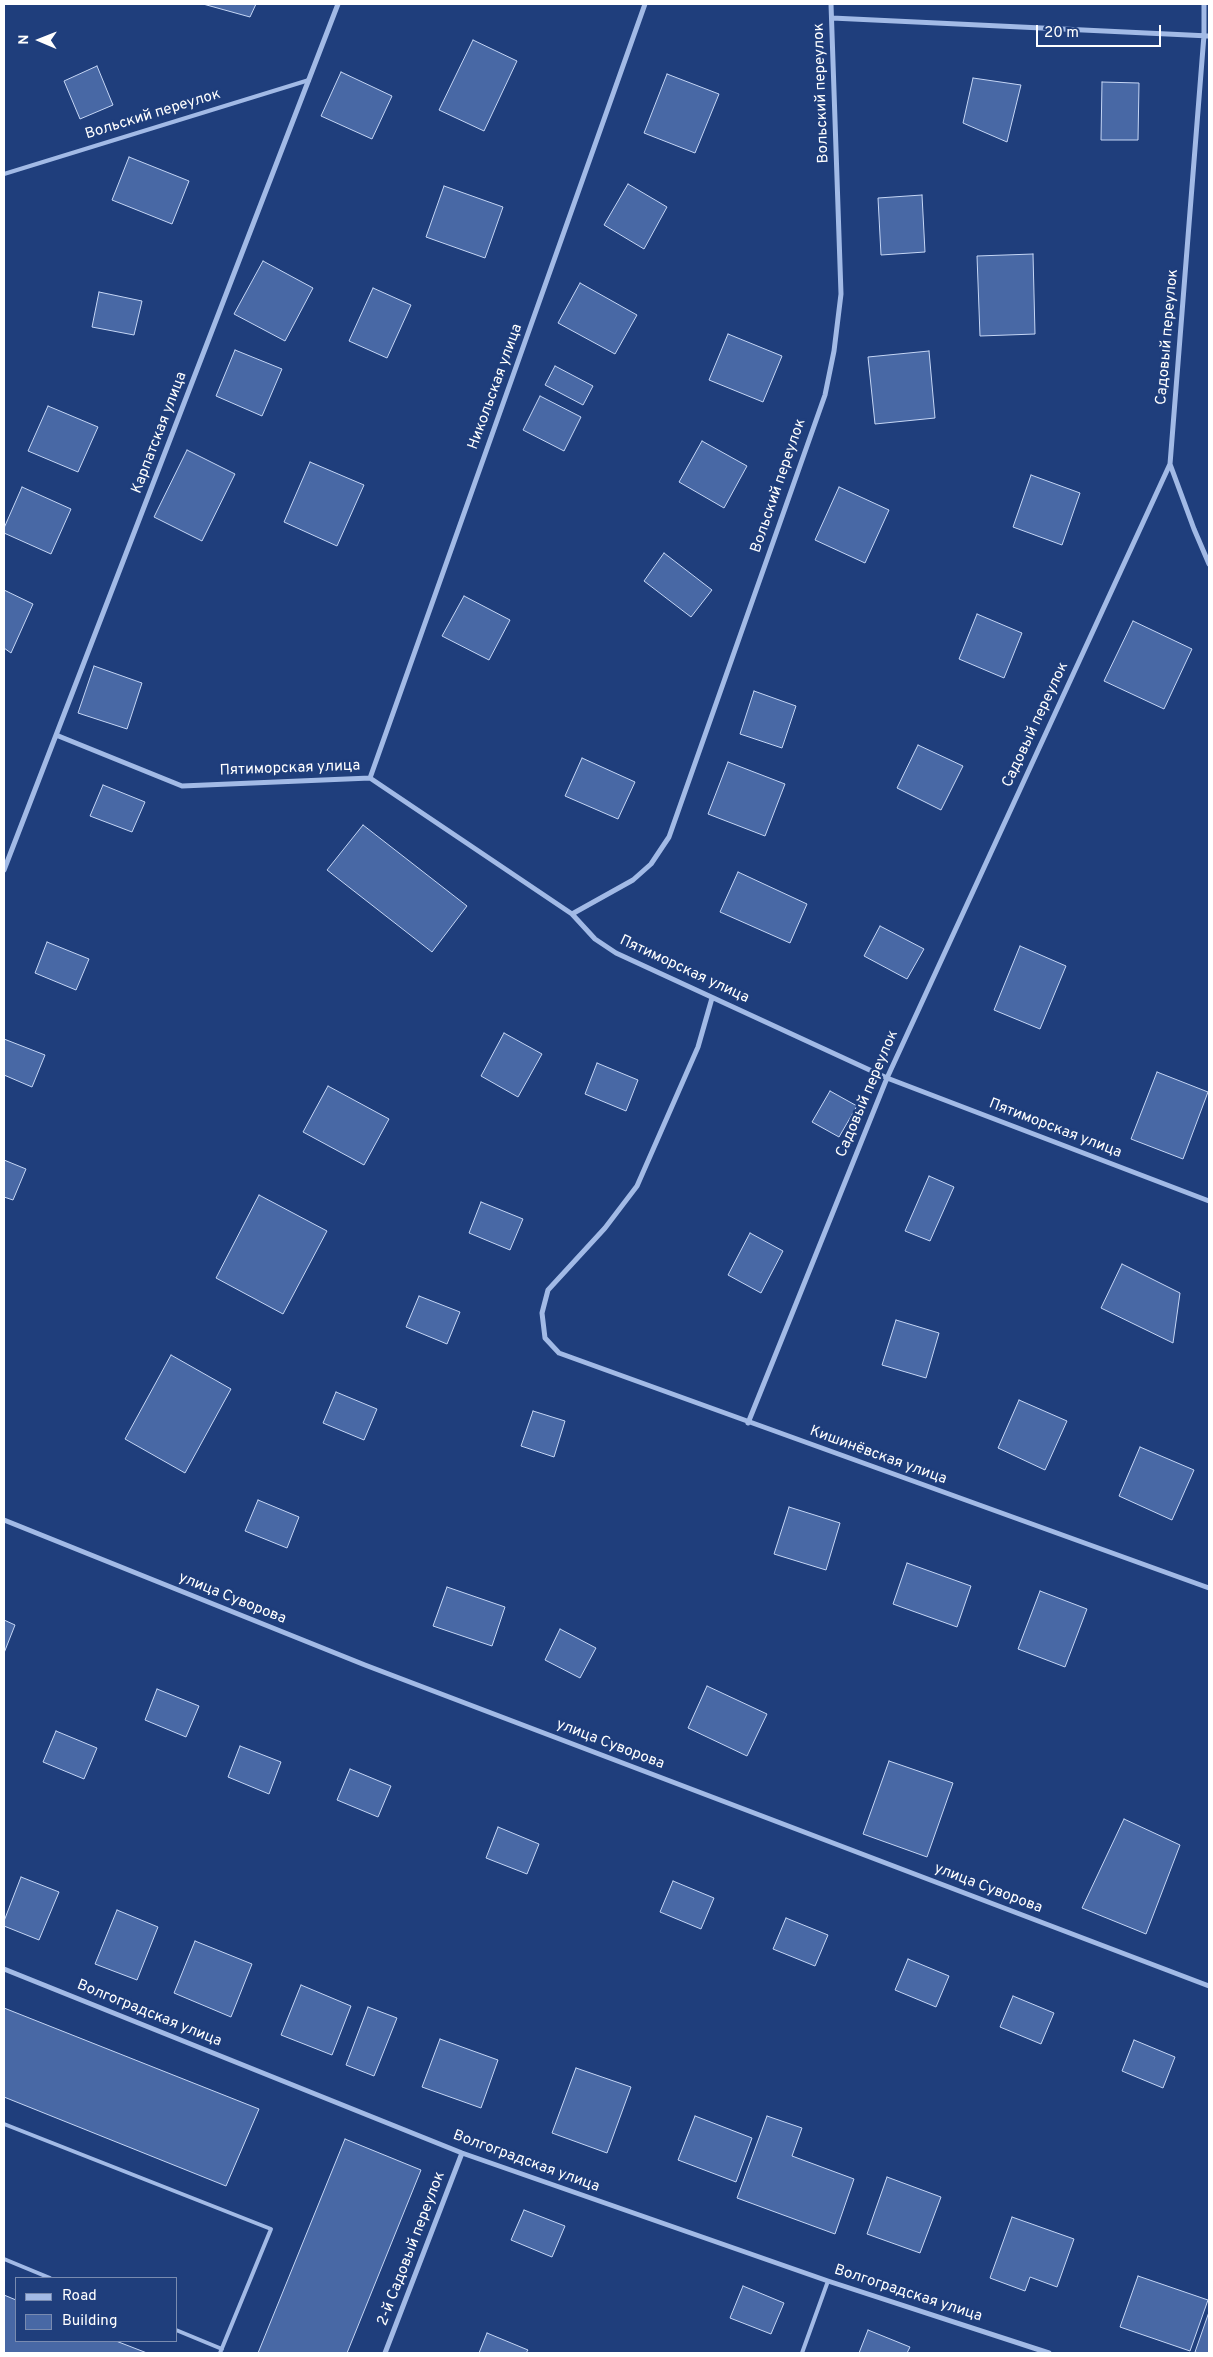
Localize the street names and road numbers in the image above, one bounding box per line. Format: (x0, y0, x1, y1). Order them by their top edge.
street label: Вольский переулок (811, 22, 833, 164)
street label: Вольский переулок (83, 86, 223, 144)
street label: Садовый переулок (1153, 268, 1183, 406)
street label: Никольская улица (465, 322, 527, 452)
street label: Карпатская улица (128, 369, 192, 497)
street label: Вольский переулок (748, 417, 810, 555)
street label: Садовый переулок (999, 659, 1073, 791)
street label: Пятиморская улица (219, 758, 361, 780)
street label: Пятиморская улица (616, 932, 752, 1008)
street label: Садовый переулок (833, 1028, 903, 1160)
street label: Пятиморская улица (986, 1095, 1124, 1163)
street label: Кишинёвская улица (807, 1423, 949, 1489)
street label: улица Суворова (176, 1569, 288, 1629)
street label: улица Суворова (553, 1716, 667, 1774)
street label: улица Суворова (931, 1860, 1045, 1918)
street label: Волгоградская улица (74, 1977, 224, 2051)
street label: Волгоградская улица (450, 2127, 602, 2197)
street label: 2-й Садовый переулок (374, 2169, 450, 2329)
street label: Волгоградская улица (832, 2262, 984, 2326)

